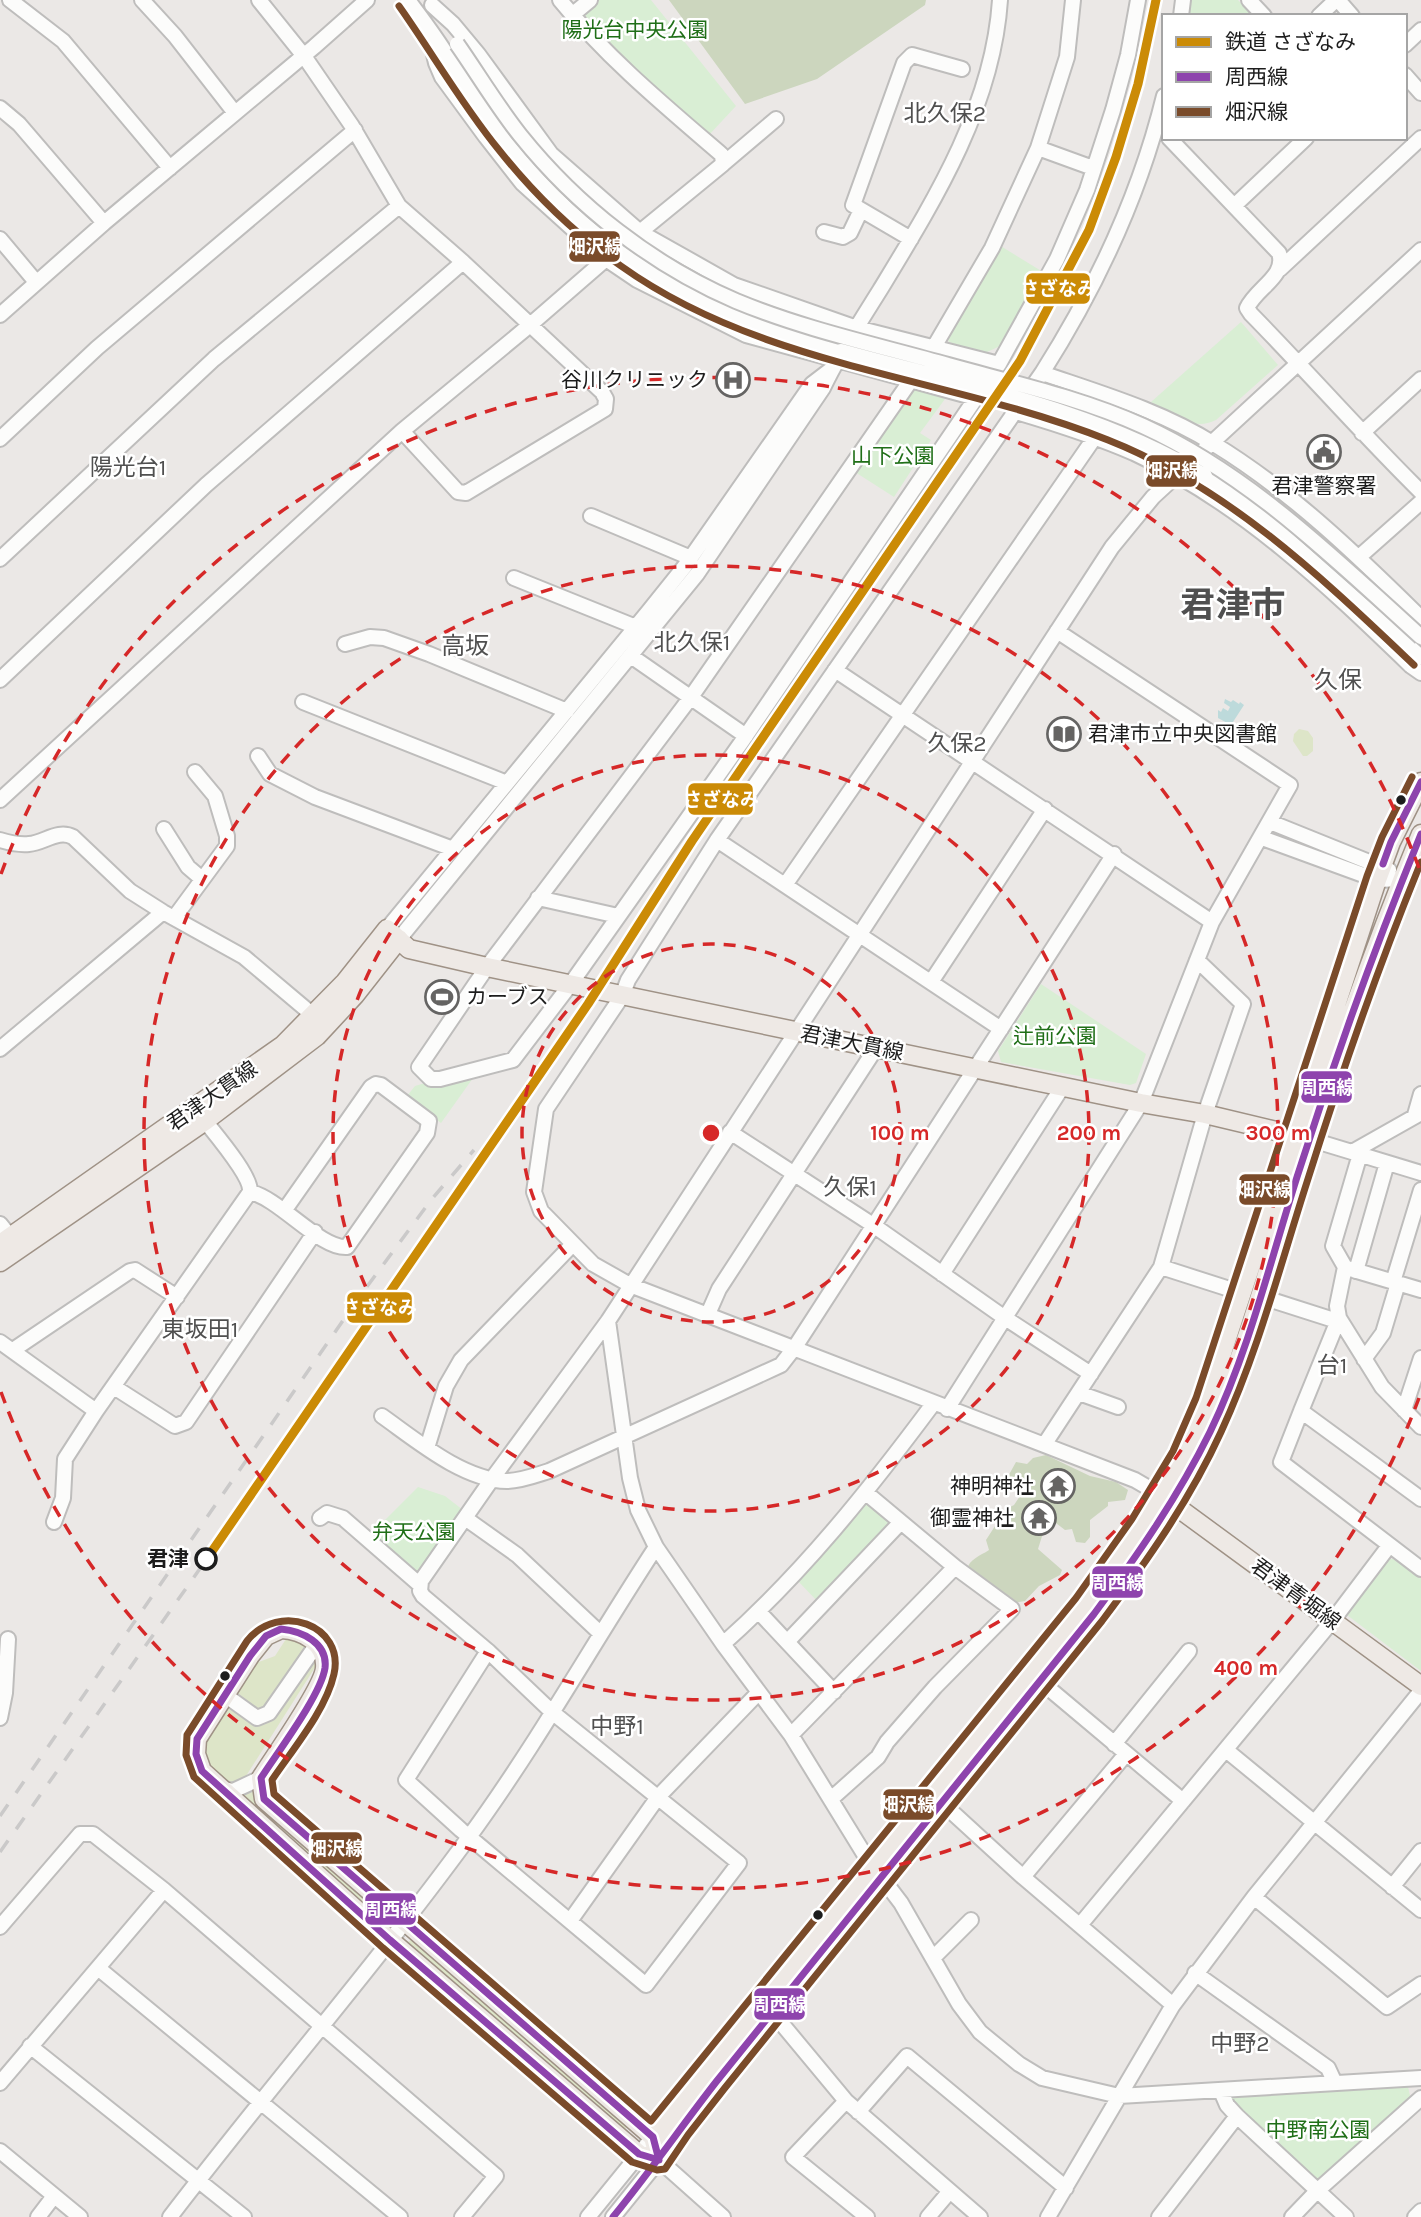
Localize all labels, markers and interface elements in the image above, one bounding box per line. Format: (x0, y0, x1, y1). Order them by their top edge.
legend (1162, 14, 1407, 140)
park label: 陽光台中央公園 (562, 18, 709, 42)
text: 鉄道 さざなみ (1225, 30, 1356, 54)
text: 周西線 (1225, 65, 1288, 89)
district label: 北久保2 (904, 100, 986, 127)
text: 畑沢線 (1225, 100, 1288, 124)
line badge: 畑沢線 (568, 230, 621, 263)
text: 畑沢線 (566, 236, 624, 258)
line badge: さざなみ (1025, 272, 1091, 305)
text: さざなみ (1020, 278, 1096, 300)
hospital icon: 谷川クリニック (714, 361, 752, 399)
place label: 谷川クリニック (561, 368, 708, 392)
public building icon: 君津警察署 (1305, 433, 1343, 471)
park label: 山下公園 (851, 444, 935, 468)
district label: 陽光台1 (90, 454, 166, 481)
line badge: 畑沢線 (1145, 454, 1198, 488)
text: 畑沢線 (1143, 460, 1201, 482)
place label: 君津警察署 (1272, 474, 1377, 498)
district label: 君津市 (1180, 585, 1286, 626)
district label: 北久保1 (654, 629, 730, 656)
district label: 高坂 (441, 632, 489, 660)
district label: 久保 (1314, 666, 1362, 694)
library icon: 君津市立中央図書館 (1045, 715, 1083, 753)
place label: 君津市立中央図書館 (1088, 722, 1277, 746)
district label: 久保2 (927, 730, 987, 757)
line badge: さざなみ (687, 782, 754, 816)
text: さざなみ (683, 789, 759, 811)
unlabelled marker (1394, 793, 1408, 807)
sports icon: カーブス (423, 978, 461, 1016)
place label: カーブス (466, 985, 549, 1009)
street label: 君津大貫線 (798, 1021, 906, 1065)
park label: 辻前公園 (1013, 1024, 1097, 1048)
street label: 君津大貫線 (162, 1056, 262, 1136)
line badge: 周西線 (1300, 1070, 1353, 1104)
text: 周西線 (1298, 1077, 1356, 1099)
centre of rings (699, 1121, 723, 1145)
text: 100 m (870, 1121, 930, 1145)
text: 200 m (1057, 1121, 1121, 1145)
text: 300 m (1246, 1121, 1310, 1145)
line badge: 畑沢線 (1238, 1173, 1291, 1206)
district label: 久保1 (823, 1174, 877, 1201)
text: 畑沢線 (1235, 1179, 1293, 1201)
line badge: さざなみ (346, 1291, 413, 1324)
text: さざなみ (341, 1297, 417, 1319)
district label: 東坂田1 (162, 1316, 238, 1343)
district label: 台1 (1317, 1352, 1347, 1379)
temple icon: 神明神社 (1039, 1467, 1077, 1505)
place label: 神明神社 (950, 1474, 1034, 1498)
temple icon: 御霊神社 (1020, 1499, 1058, 1537)
place label: 御霊神社 (930, 1506, 1014, 1530)
park label: 弁天公園 (372, 1520, 456, 1544)
place label: 君津 (147, 1547, 189, 1571)
marker: 君津 (195, 1548, 217, 1570)
street label: 君津青堀線 (1246, 1553, 1346, 1635)
line badge: 周西線 (1091, 1565, 1144, 1599)
text: 周西線 (1088, 1572, 1146, 1594)
text: 400 m (1214, 1656, 1278, 1680)
unlabelled marker (218, 1669, 232, 1683)
district label: 中野1 (590, 1713, 644, 1740)
line badge: 畑沢線 (882, 1788, 935, 1821)
text: 畑沢線 (879, 1794, 937, 1816)
line badge: 畑沢線 (310, 1831, 363, 1865)
text: 畑沢線 (307, 1838, 365, 1860)
line badge: 周西線 (364, 1892, 417, 1926)
text: 周西線 (362, 1899, 420, 1921)
unlabelled marker (811, 1908, 825, 1922)
line badge: 周西線 (753, 1987, 806, 2021)
text: 周西線 (750, 1994, 808, 2016)
district label: 中野2 (1210, 2030, 1270, 2057)
park label: 中野南公園 (1266, 2118, 1371, 2142)

